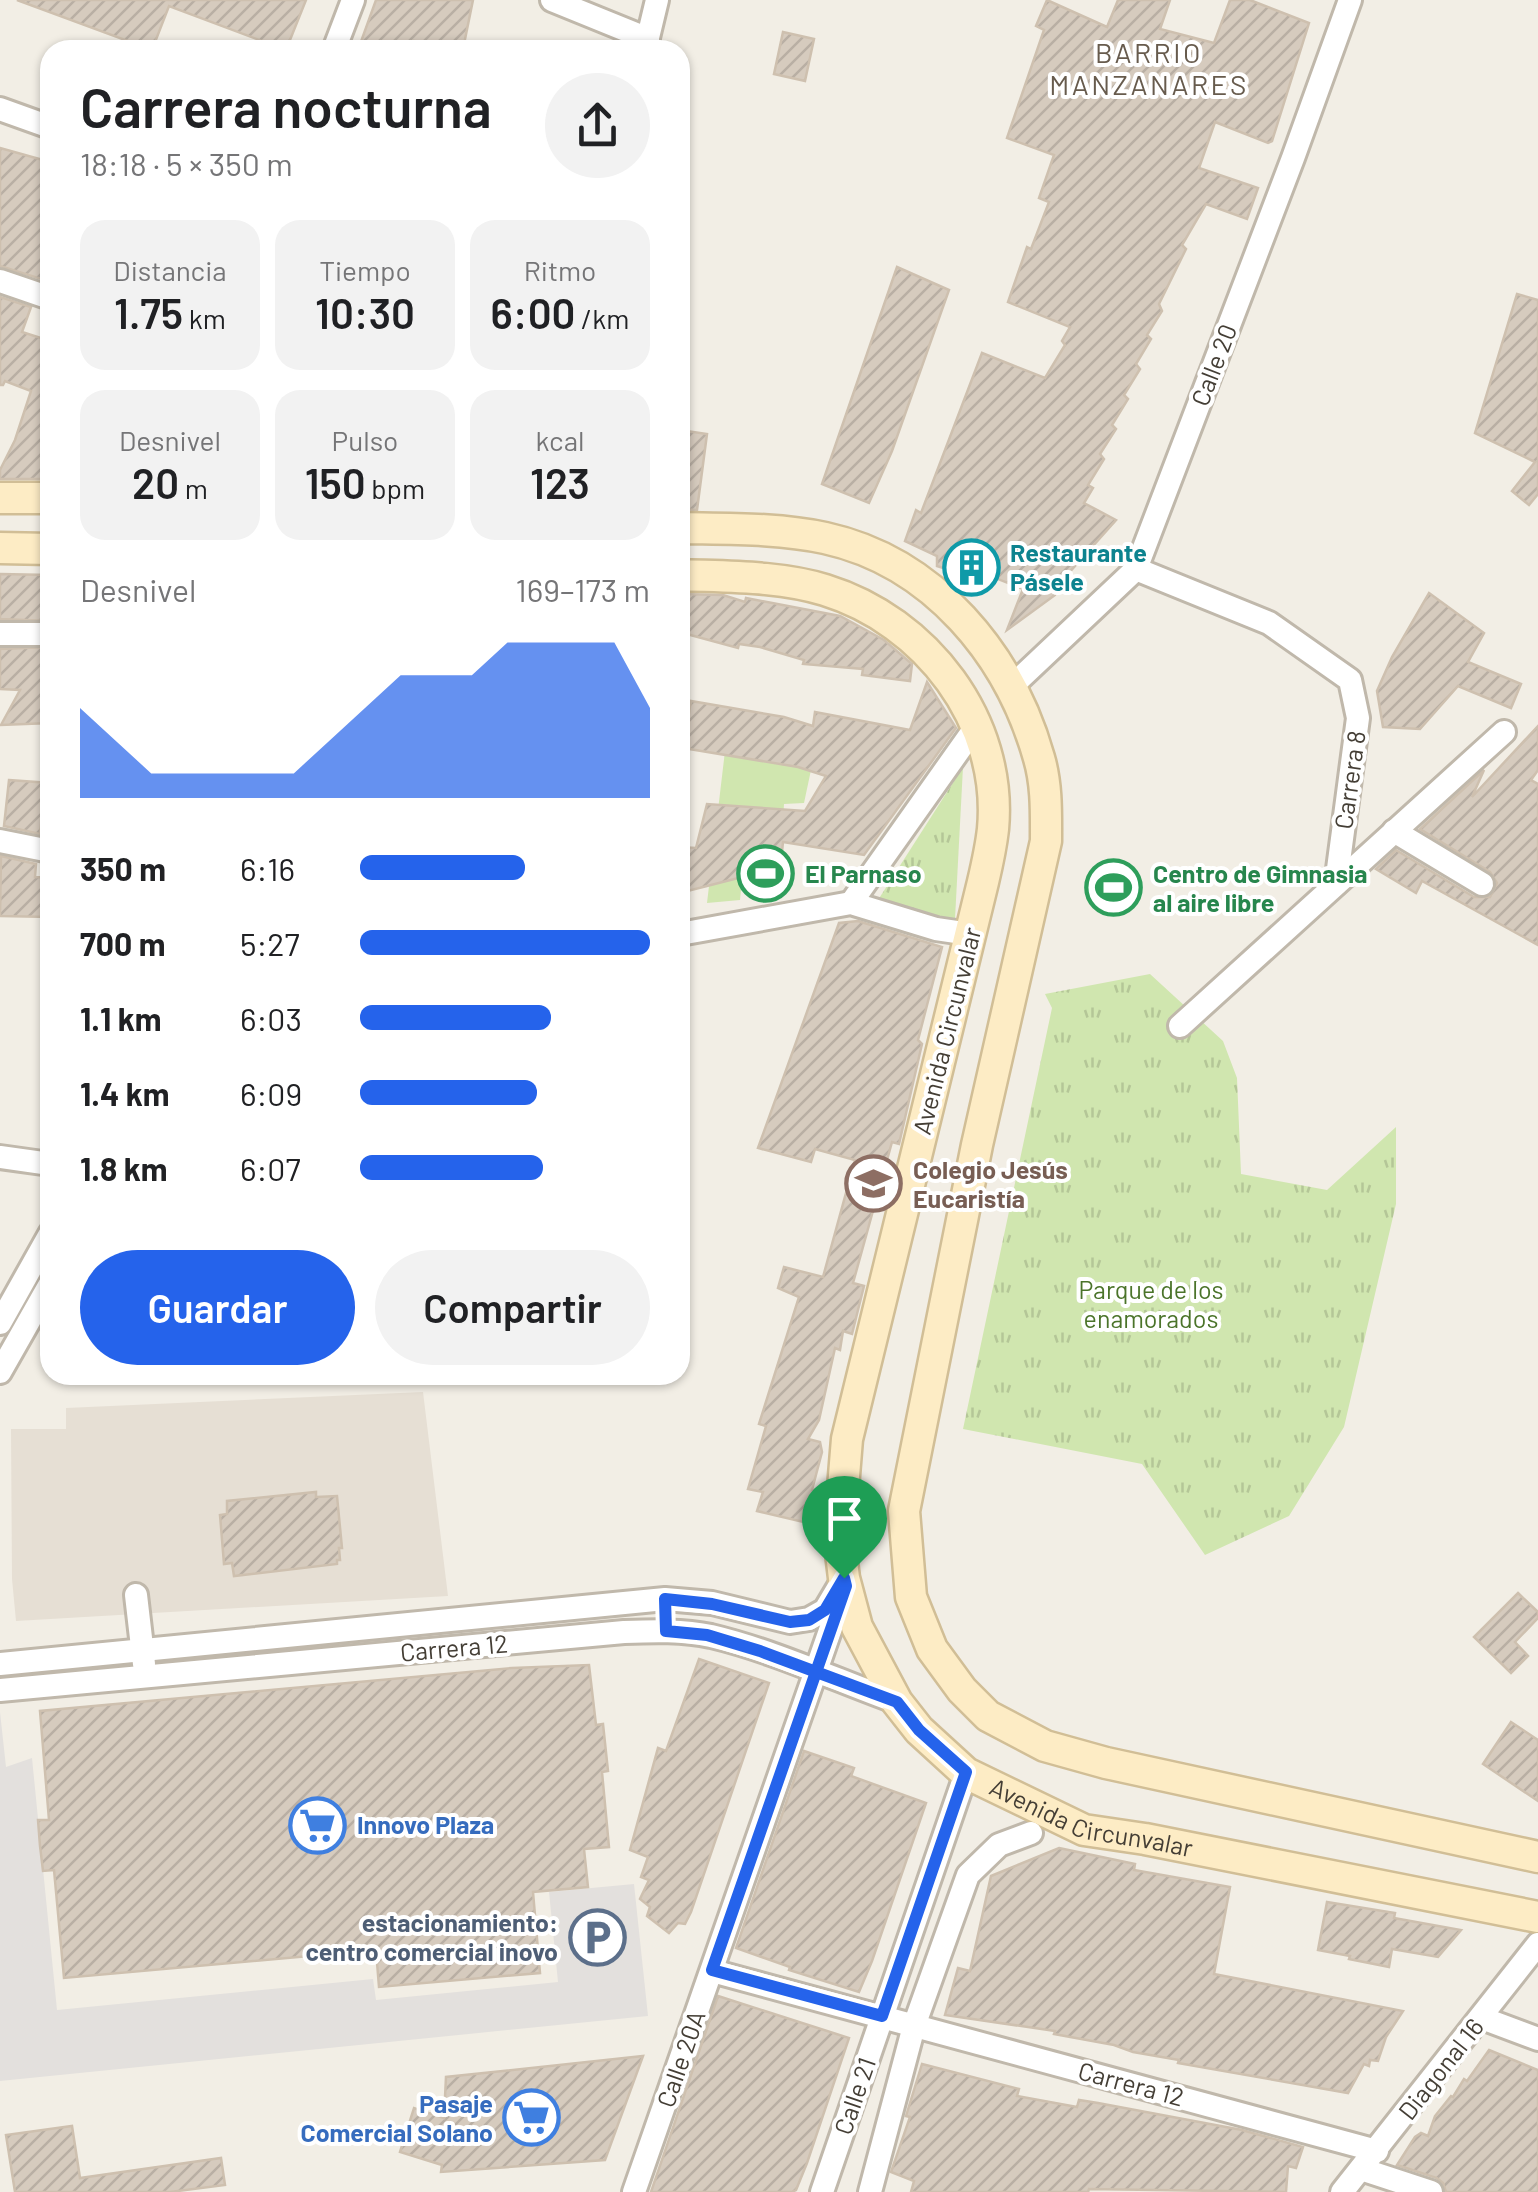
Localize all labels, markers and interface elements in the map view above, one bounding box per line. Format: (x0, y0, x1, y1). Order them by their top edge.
district label: BARRIO MANZANARES (1049, 35, 1249, 101)
text: Carrera nocturna (80, 73, 492, 139)
button: share (545, 73, 650, 178)
text: 18:18 · 5 × 350 m (80, 144, 293, 182)
text: Distancia (113, 253, 227, 287)
text: Tiempo (319, 253, 411, 287)
text: Ritmo (524, 253, 596, 287)
text: 1.75 (114, 287, 183, 337)
text: 10:30 (315, 287, 415, 337)
text: 6:00 (491, 287, 575, 337)
text: km (183, 301, 226, 335)
text: /km (575, 301, 629, 335)
street label: Calle 20 (1184, 320, 1242, 410)
text: Desnivel (119, 423, 221, 457)
text: Pulso (332, 423, 398, 457)
text: kcal (536, 423, 584, 457)
text: 20 (132, 457, 179, 507)
text: 150 (305, 457, 366, 507)
text: 123 (530, 457, 590, 507)
text: m (179, 471, 208, 505)
text: bpm (366, 471, 425, 505)
building icon: Restaurante Pásele (941, 537, 1001, 597)
place label: Restaurante Pásele (1010, 537, 1147, 596)
text: Desnivel (80, 570, 196, 608)
text: 169–173 m (516, 570, 650, 608)
street label: Carrera 8 (1327, 729, 1371, 831)
sports icon: El Parnaso (736, 844, 796, 904)
text: 350 m (80, 849, 166, 887)
text: 6:16 (240, 849, 295, 887)
place label: El Parnaso (805, 858, 922, 888)
sports icon: Centro de Gimnasia al aire libre (1084, 858, 1144, 918)
place label: Centro de Gimnasia al aire libre (1153, 858, 1368, 917)
text: 700 m (80, 924, 165, 962)
text: 5:27 (240, 924, 300, 962)
street label: Avenida Circunvalar (906, 924, 986, 1138)
text: 1.1 km (80, 999, 161, 1037)
text: 6:03 (240, 999, 302, 1037)
text: 1.4 km (80, 1074, 170, 1112)
text: 6:09 (240, 1074, 302, 1112)
text: 1.8 km (80, 1149, 167, 1187)
text: 6:07 (240, 1149, 301, 1187)
school or university icon: Colegio Jesús Eucaristía (844, 1154, 904, 1214)
place label: Colegio Jesús Eucaristía (913, 1154, 1068, 1213)
button: Guardar (80, 1250, 355, 1365)
button: Compartir (375, 1250, 650, 1365)
park label: Parque de los enamorados (1078, 1274, 1224, 1333)
pin (802, 1476, 887, 1579)
icon: arrive (817, 1491, 872, 1546)
street label: Carrera 12 (399, 1627, 509, 1667)
street label: Avenida Circunvalar (985, 1771, 1196, 1862)
supermarket icon: Innovo Plaza (288, 1795, 348, 1855)
place label: Innovo Plaza (357, 1809, 494, 1839)
place label: estacionamiento: centro comercial inovo (305, 1907, 558, 1966)
parking icon: estacionamiento: centro comercial inovo (567, 1907, 627, 1967)
street label: Calle 20A (650, 2006, 711, 2111)
street label: Diagonal 16 (1391, 2012, 1489, 2125)
street label: Calle 21 (827, 2053, 881, 2138)
street label: Carrera 12 (1075, 2055, 1187, 2112)
place label: Pasaje Comercial Solano (300, 2088, 493, 2147)
supermarket icon: Pasaje Comercial Solano (502, 2088, 562, 2148)

